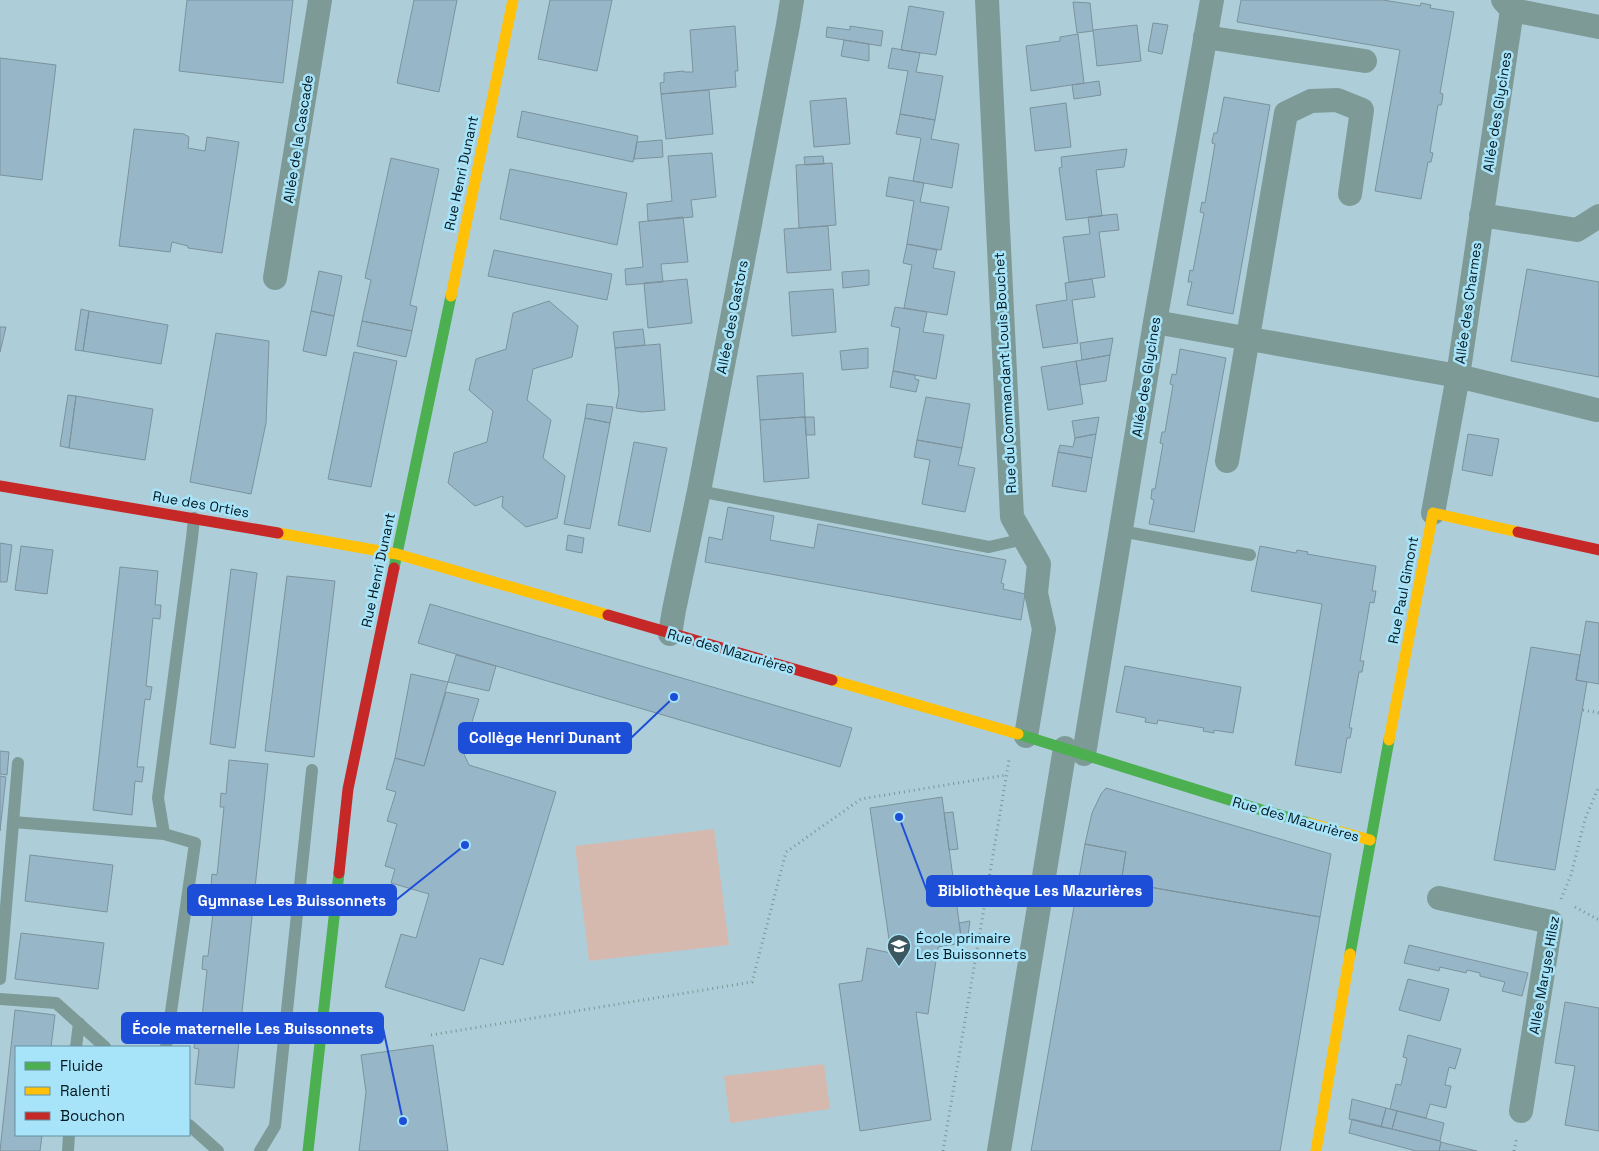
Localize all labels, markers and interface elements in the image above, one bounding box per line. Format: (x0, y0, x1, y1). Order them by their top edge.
street label: Allée des Glycines (1479, 51, 1515, 173)
street label: Allée de la Cascade (279, 74, 317, 204)
street label: Rue Henri Dunant (440, 114, 482, 232)
street label: Allée des Charmes (1451, 241, 1485, 365)
street label: Rue du Commandant Louis Bouchet (990, 252, 1020, 494)
street label: Allée des Castors (712, 258, 752, 376)
street label: Allée des Glycines (1128, 316, 1164, 438)
street label: Rue des Orties (151, 487, 251, 521)
street label: Rue Henri Dunant (357, 511, 399, 629)
street label: Rue Paul Gimont (1384, 535, 1422, 645)
street label: Rue des Mazurières (665, 624, 797, 678)
callout: Collège Henri Dunant (459, 723, 631, 753)
text: Collège Henri Dunant (469, 728, 621, 747)
street label: Rue des Mazurières (1230, 792, 1362, 846)
callout: Bibliothèque Les Mazurières (927, 876, 1152, 906)
text: Bibliothèque Les Mazurières (938, 881, 1142, 900)
callout: Gymnase Les Buissonnets (188, 885, 396, 915)
text: Gymnase Les Buissonnets (198, 891, 386, 910)
street label: Allée Maryse Hilsz (1525, 914, 1563, 1036)
place label: École primaire Les Buissonnets (916, 929, 1027, 963)
school or university icon: École primaire Les Buissonnets (886, 933, 912, 967)
callout: École maternelle Les Buissonnets (122, 1013, 383, 1043)
text: École maternelle Les Buissonnets (132, 1019, 374, 1038)
legend (15, 1046, 190, 1136)
text: Fluide (60, 1056, 103, 1075)
text: Ralenti (60, 1081, 110, 1100)
text: Bouchon (60, 1106, 125, 1125)

